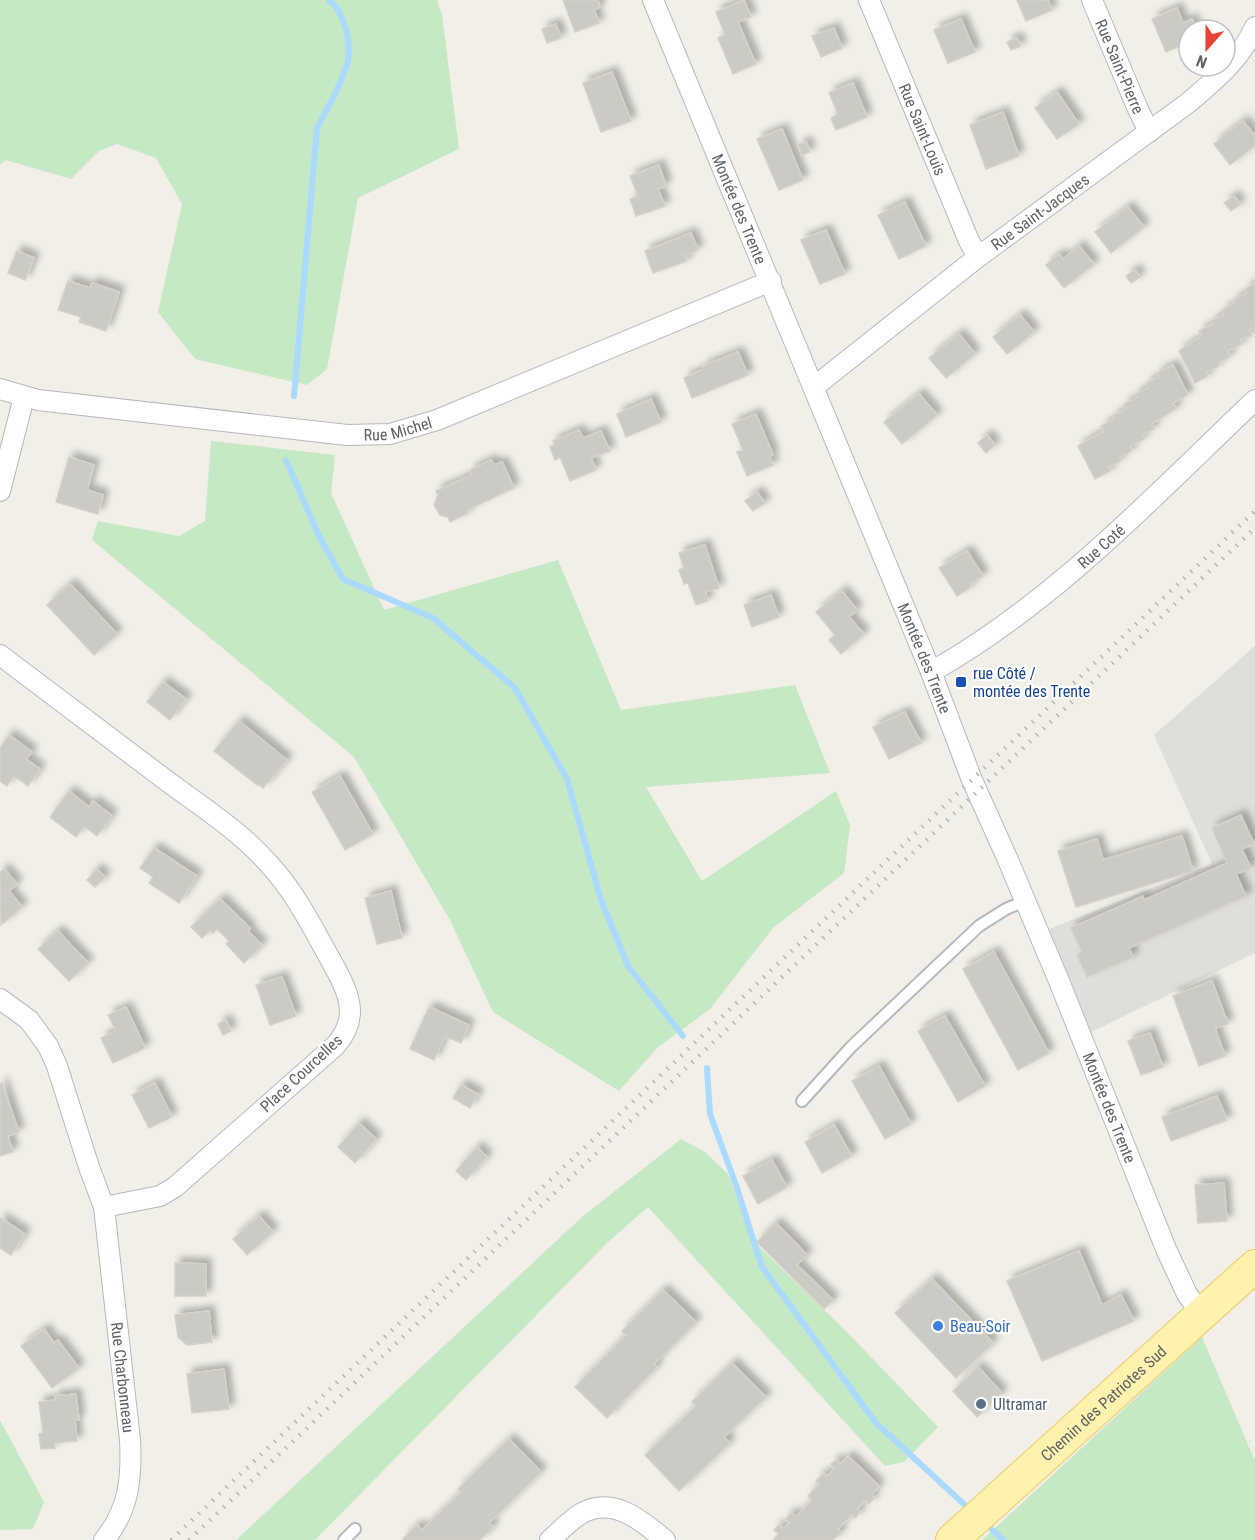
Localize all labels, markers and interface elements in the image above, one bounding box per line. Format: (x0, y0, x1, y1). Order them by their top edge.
street label: Rue Saint-Pierre (1091, 16, 1148, 117)
north arrow (1177, 18, 1237, 78)
text: N (1194, 51, 1210, 72)
street label: Rue Saint-Louis (895, 81, 950, 178)
street label: Montée des Trente (708, 151, 770, 267)
street label: Rue Saint-Jacques (987, 170, 1093, 254)
street label: Rue Michel (364, 413, 434, 445)
street label: Rue Coté (1074, 521, 1129, 572)
street label: Montée des Trente (894, 600, 955, 716)
place label: rue Côté / montée des Trente (973, 664, 1090, 701)
marker: rue Côté / montée des Trente (954, 675, 968, 689)
street label: Place Courcelles (256, 1030, 346, 1116)
street label: Montée des Trente (1078, 1050, 1140, 1166)
place label: Beau-Soir (950, 1317, 1011, 1336)
marker: Beau-Soir (931, 1319, 945, 1333)
street label: Rue Charbonneau (107, 1321, 138, 1434)
street label: Chemin des Patriotes Sud (1037, 1342, 1170, 1465)
place label: Ultramar (993, 1395, 1047, 1414)
marker: Ultramar (974, 1397, 988, 1411)

